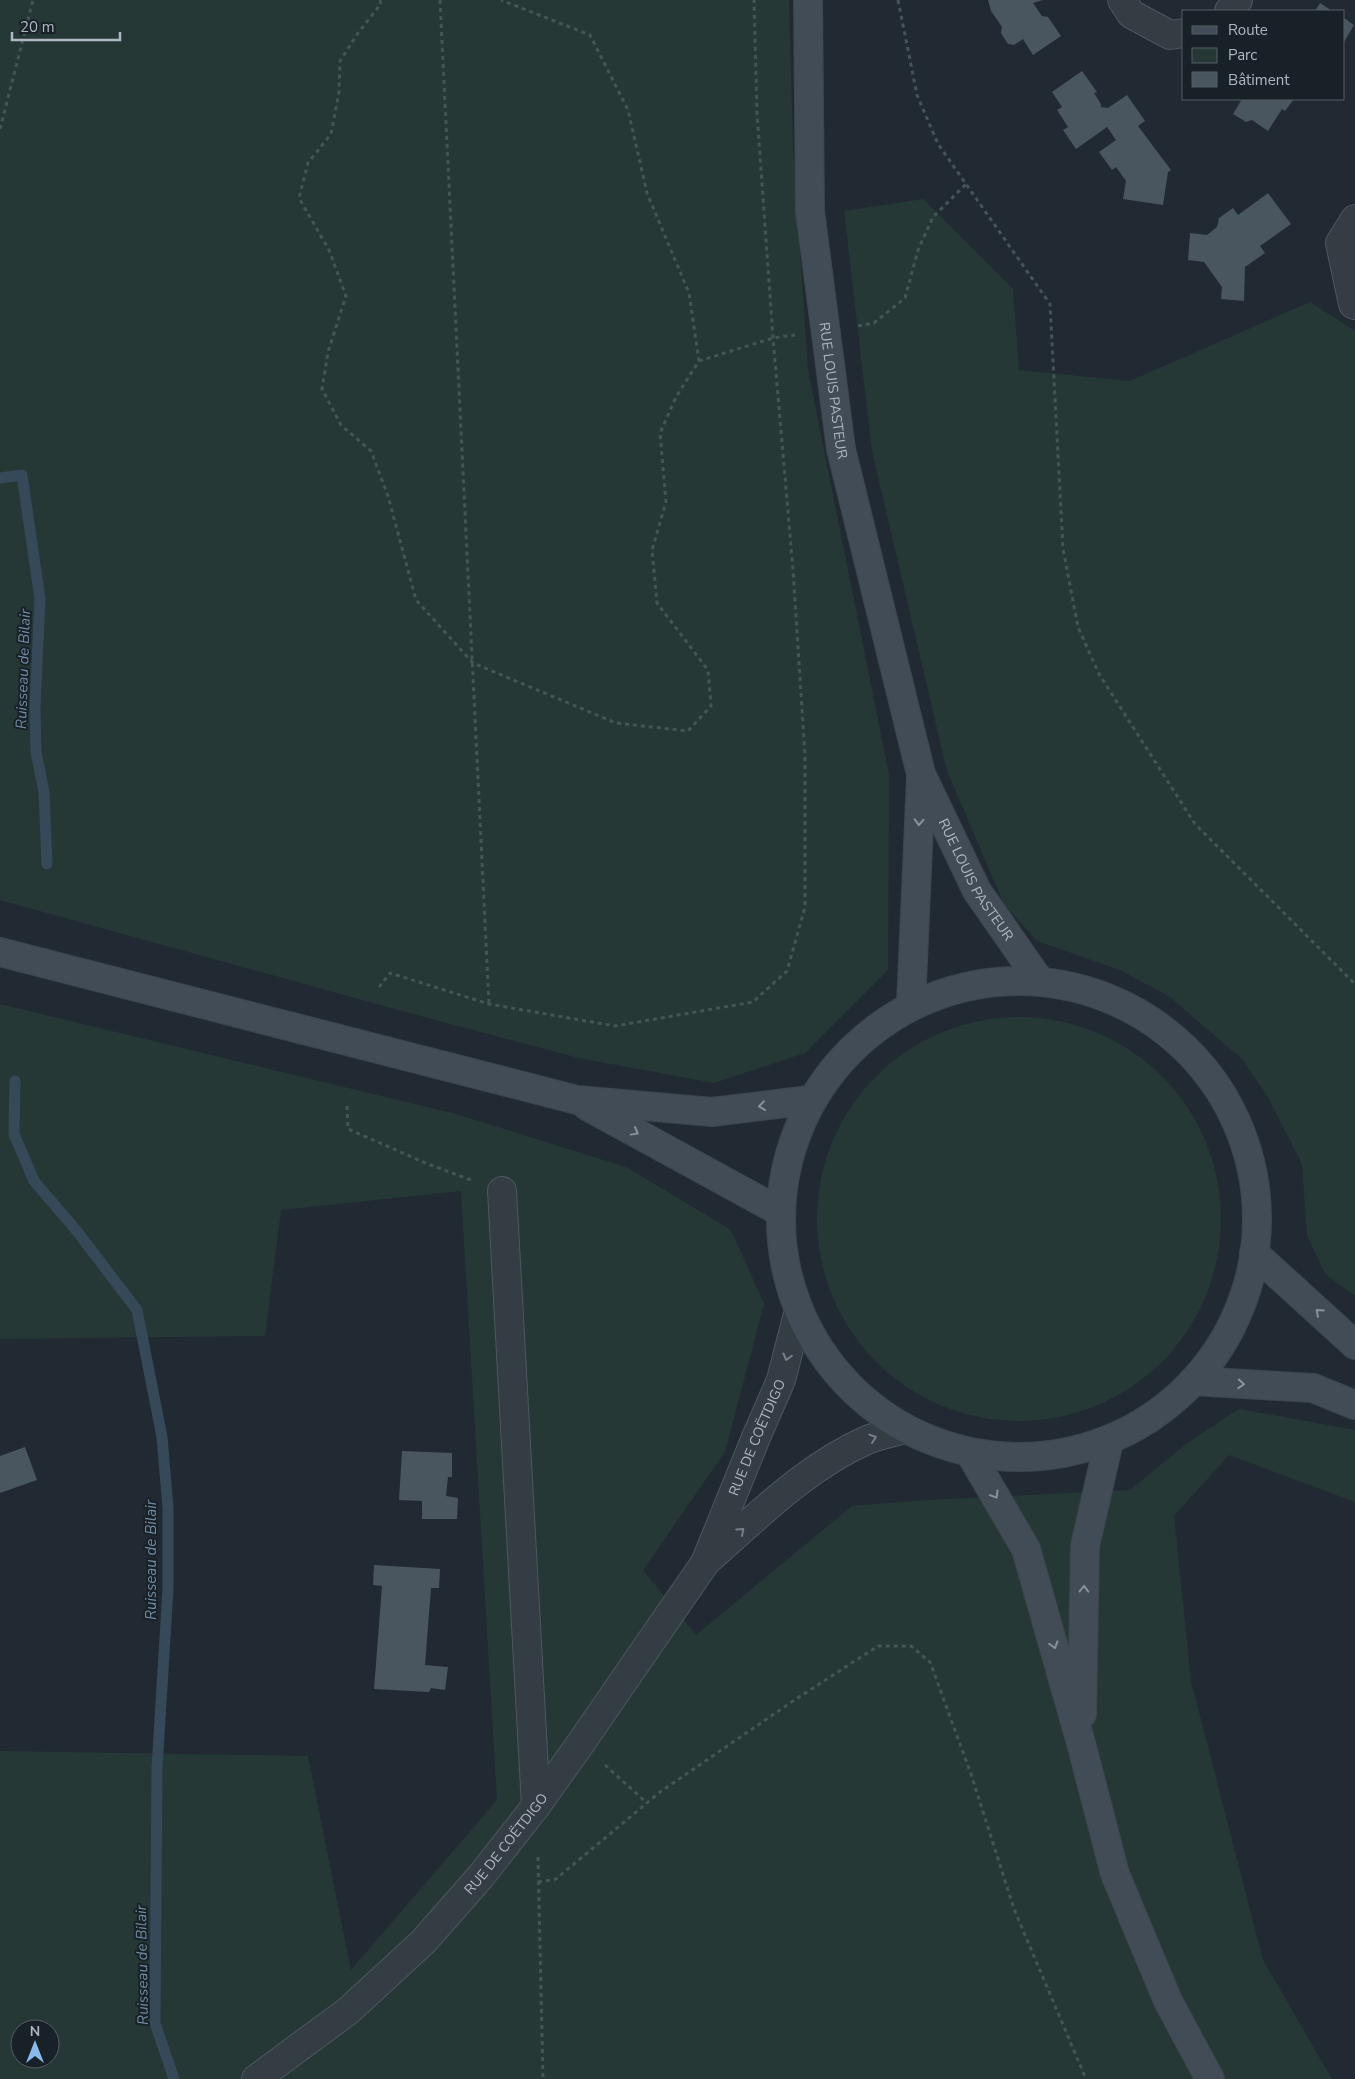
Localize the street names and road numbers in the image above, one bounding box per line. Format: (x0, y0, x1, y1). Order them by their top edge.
street label: RUE LOUIS PASTEUR (815, 321, 853, 461)
street label: RUE LOUIS PASTEUR (934, 815, 1018, 944)
street label: RUE DE COËTDIGO (724, 1376, 790, 1499)
street label: RUE DE COËTDIGO (460, 1789, 552, 1898)

